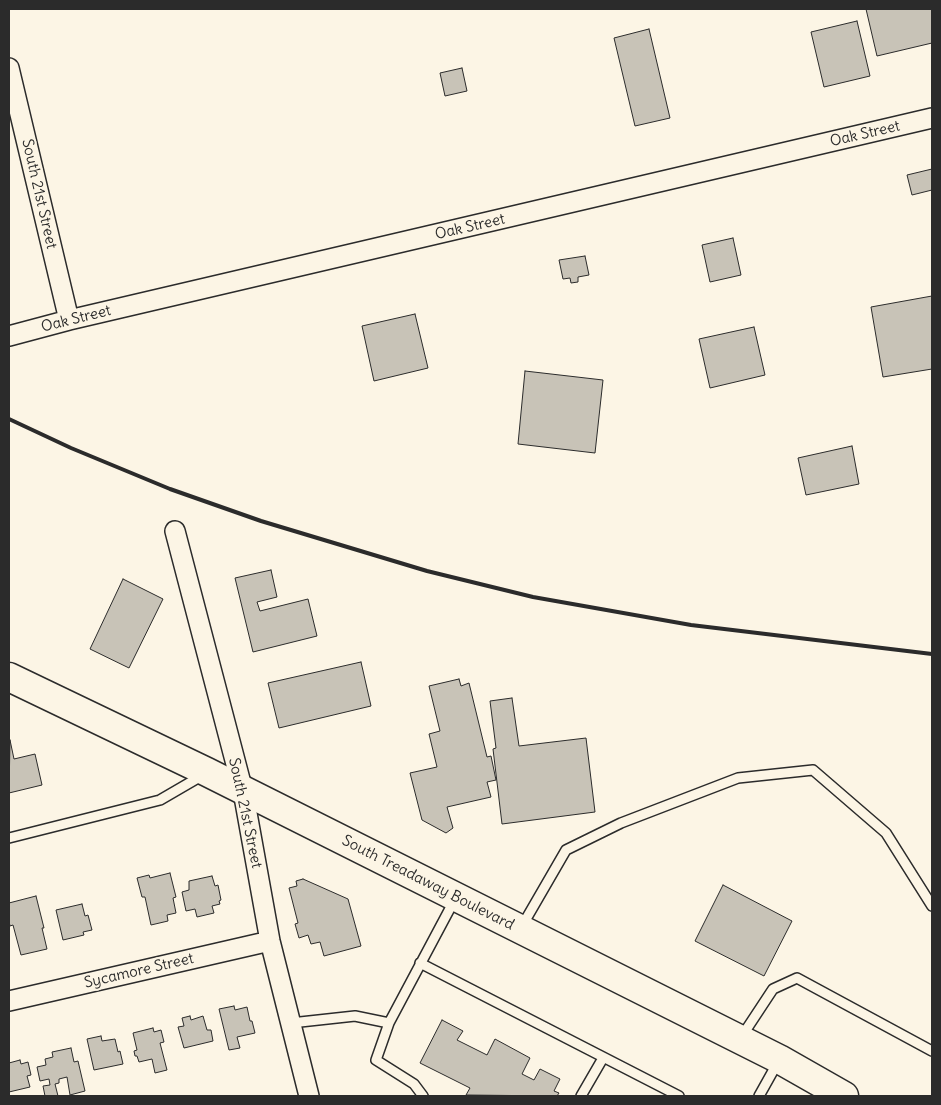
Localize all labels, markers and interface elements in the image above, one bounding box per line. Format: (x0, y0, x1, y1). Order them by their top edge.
street label: Oak Street (828, 117, 902, 151)
street label: South 21st Street (18, 137, 60, 251)
street label: Oak Street (433, 210, 507, 244)
street label: Oak Street (39, 302, 113, 336)
street label: South 21st Street (225, 756, 265, 870)
street label: South Treadaway Boulevard (339, 832, 517, 934)
street label: Sycamore Street (82, 950, 196, 992)

